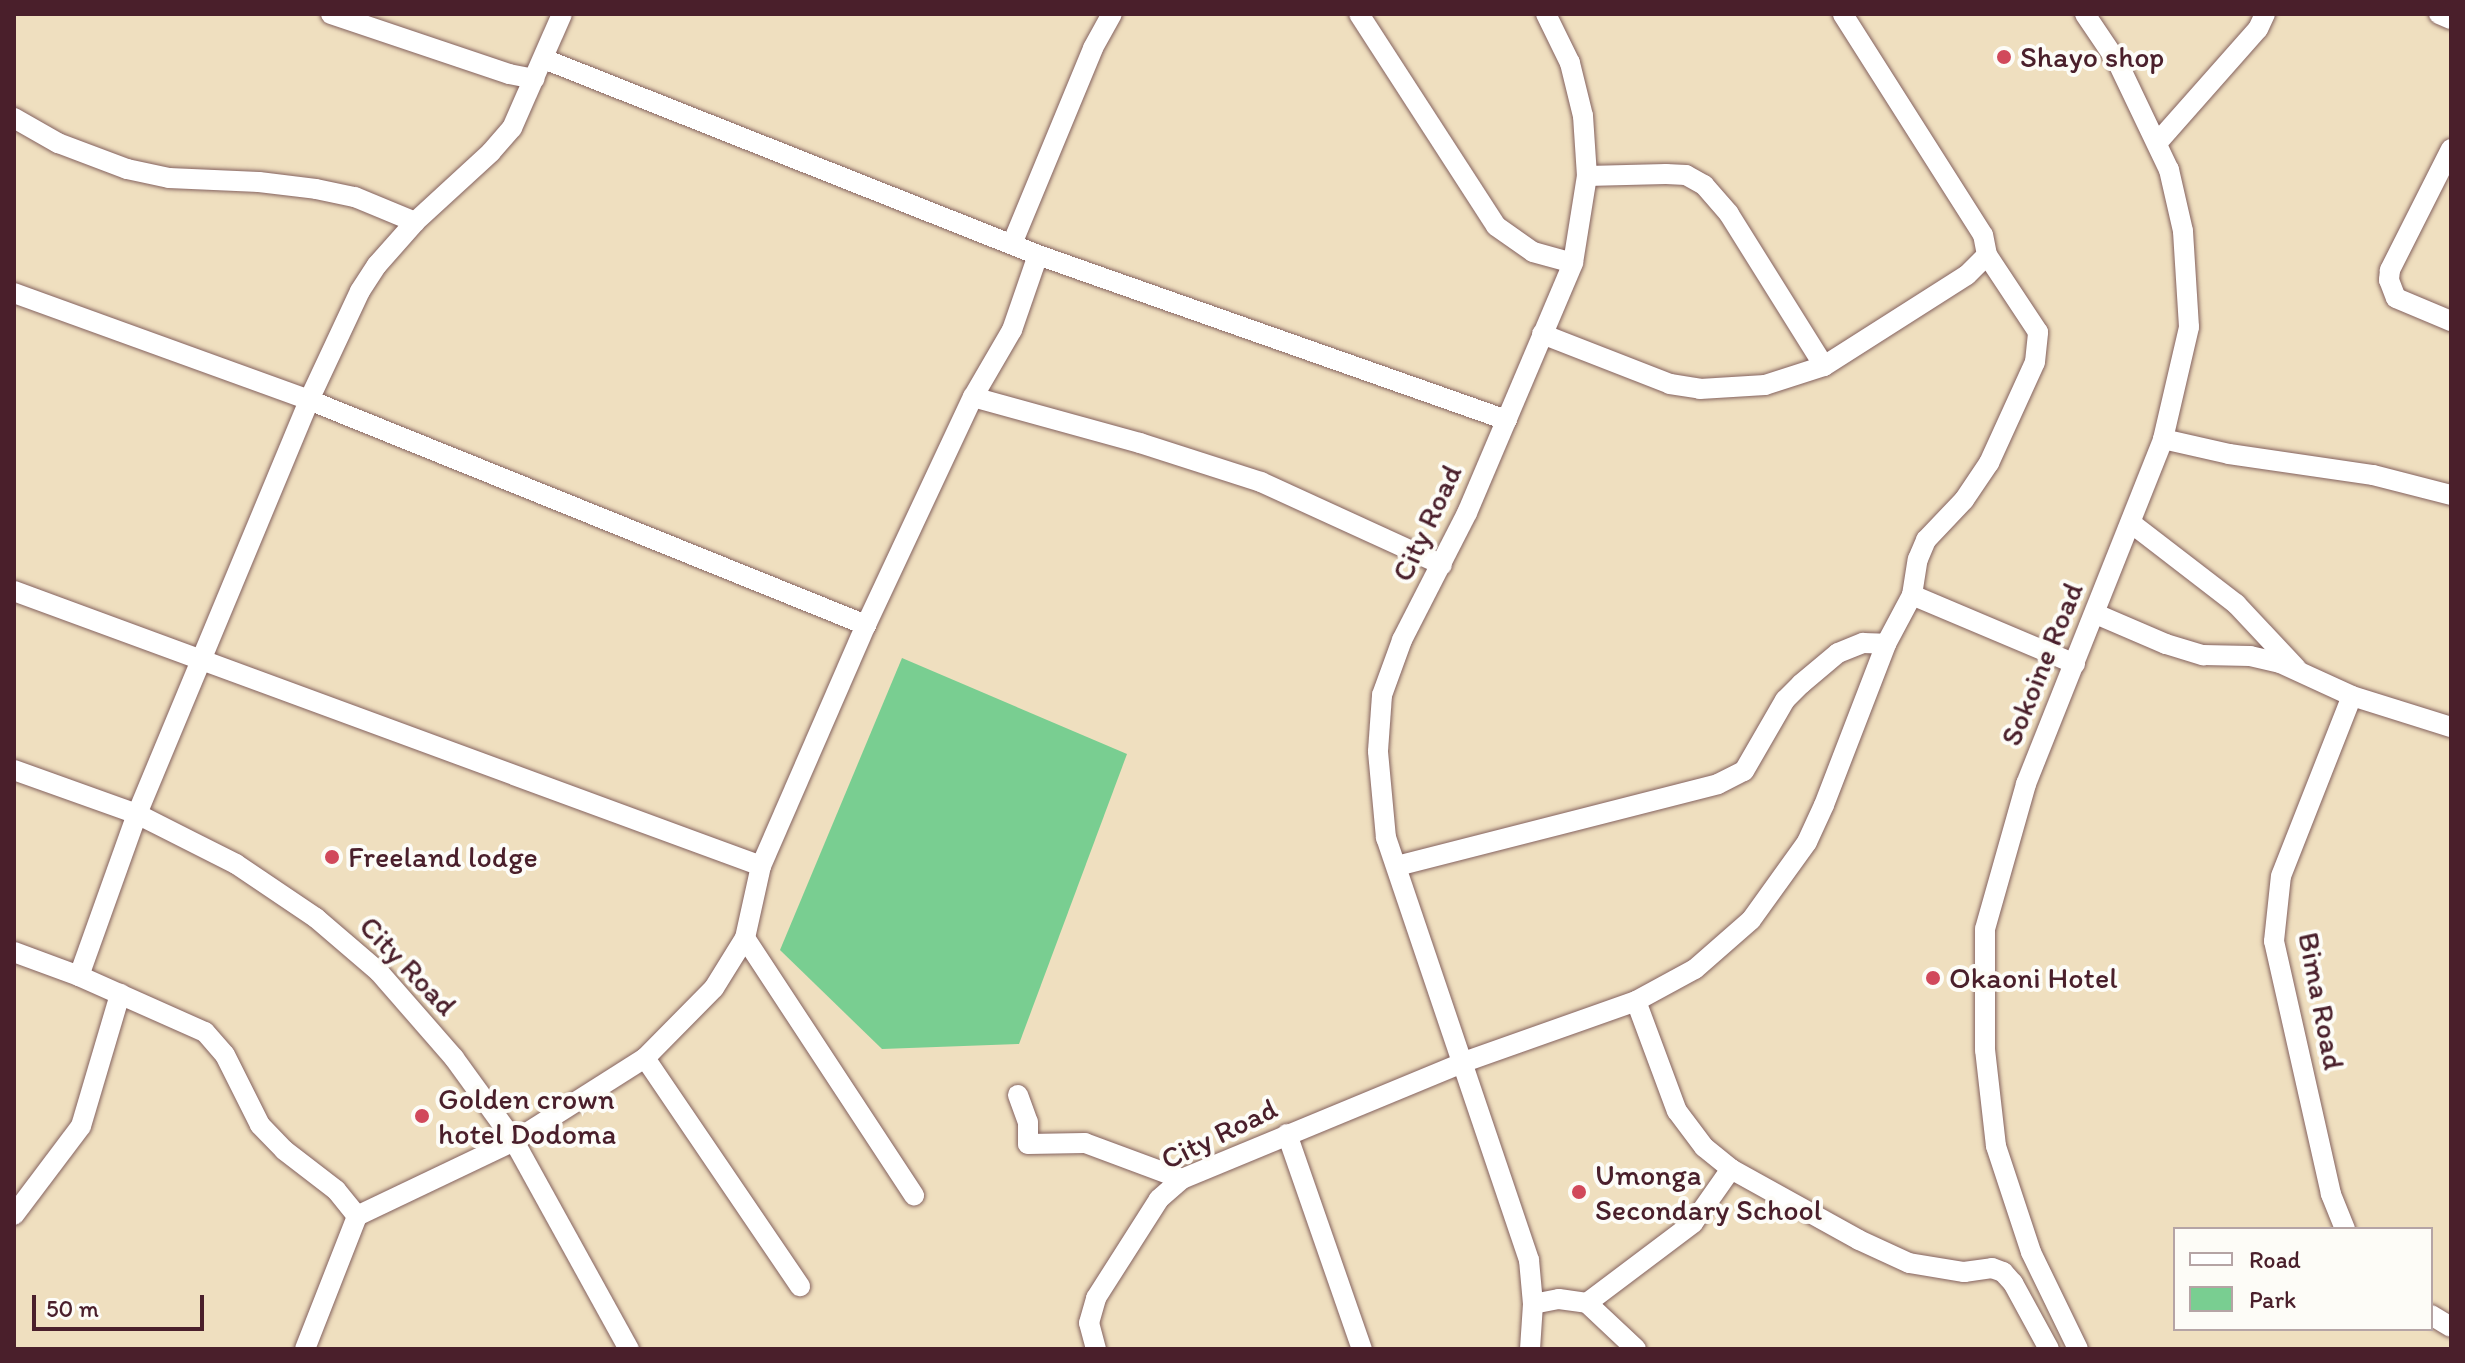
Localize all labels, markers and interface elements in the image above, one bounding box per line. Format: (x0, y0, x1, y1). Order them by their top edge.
place label: Shayo shop (2020, 39, 2165, 75)
marker: Shayo shop (1995, 48, 2013, 66)
street label: City Road (1385, 459, 1469, 587)
street label: Sokoine Road (1993, 577, 2091, 751)
place label: Freeland lodge (348, 839, 538, 875)
marker: Freeland lodge (323, 848, 341, 866)
street label: City Road (352, 909, 464, 1023)
street label: Bima Road (2290, 930, 2352, 1072)
place label: Okaoni Hotel (1949, 960, 2117, 996)
marker: Okaoni Hotel (1924, 969, 1942, 987)
place label: Golden crown hotel Dodoma (438, 1081, 617, 1152)
street label: City Road (1156, 1091, 1282, 1177)
marker: Golden crown hotel Dodoma (413, 1107, 431, 1125)
place label: Umonga Secondary School (1595, 1157, 1821, 1228)
marker: Umonga Secondary School (1570, 1183, 1588, 1201)
legend (2173, 1227, 2433, 1331)
text: Road (2249, 1245, 2301, 1274)
scale bar (36, 1279, 208, 1329)
text: Park (2249, 1285, 2296, 1314)
text: 50 m (46, 1294, 99, 1323)

